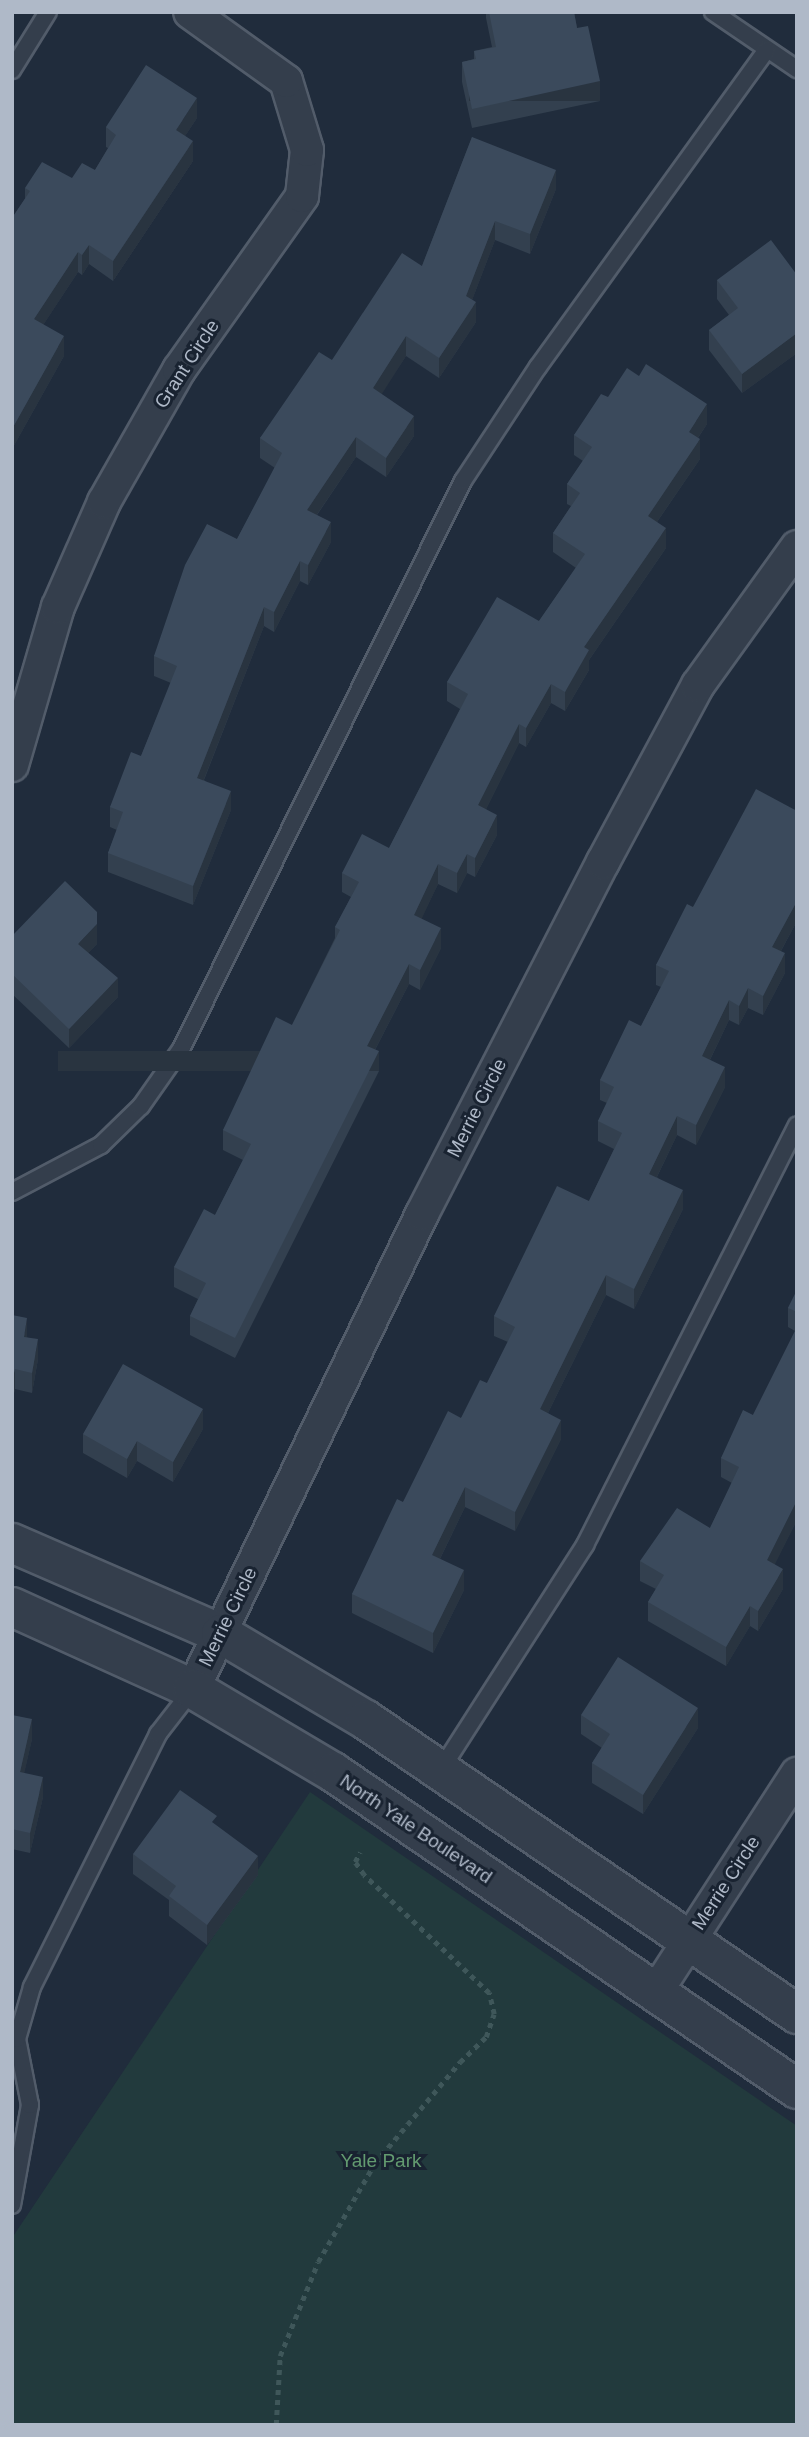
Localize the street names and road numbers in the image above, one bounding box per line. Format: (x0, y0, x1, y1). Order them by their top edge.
street label: Grant Circle (150, 315, 224, 413)
street label: Merrie Circle (442, 1055, 512, 1161)
street label: Merrie Circle (194, 1564, 262, 1670)
street label: North Yale Boulevard (335, 1769, 497, 1889)
street label: Merrie Circle (687, 1832, 765, 1934)

